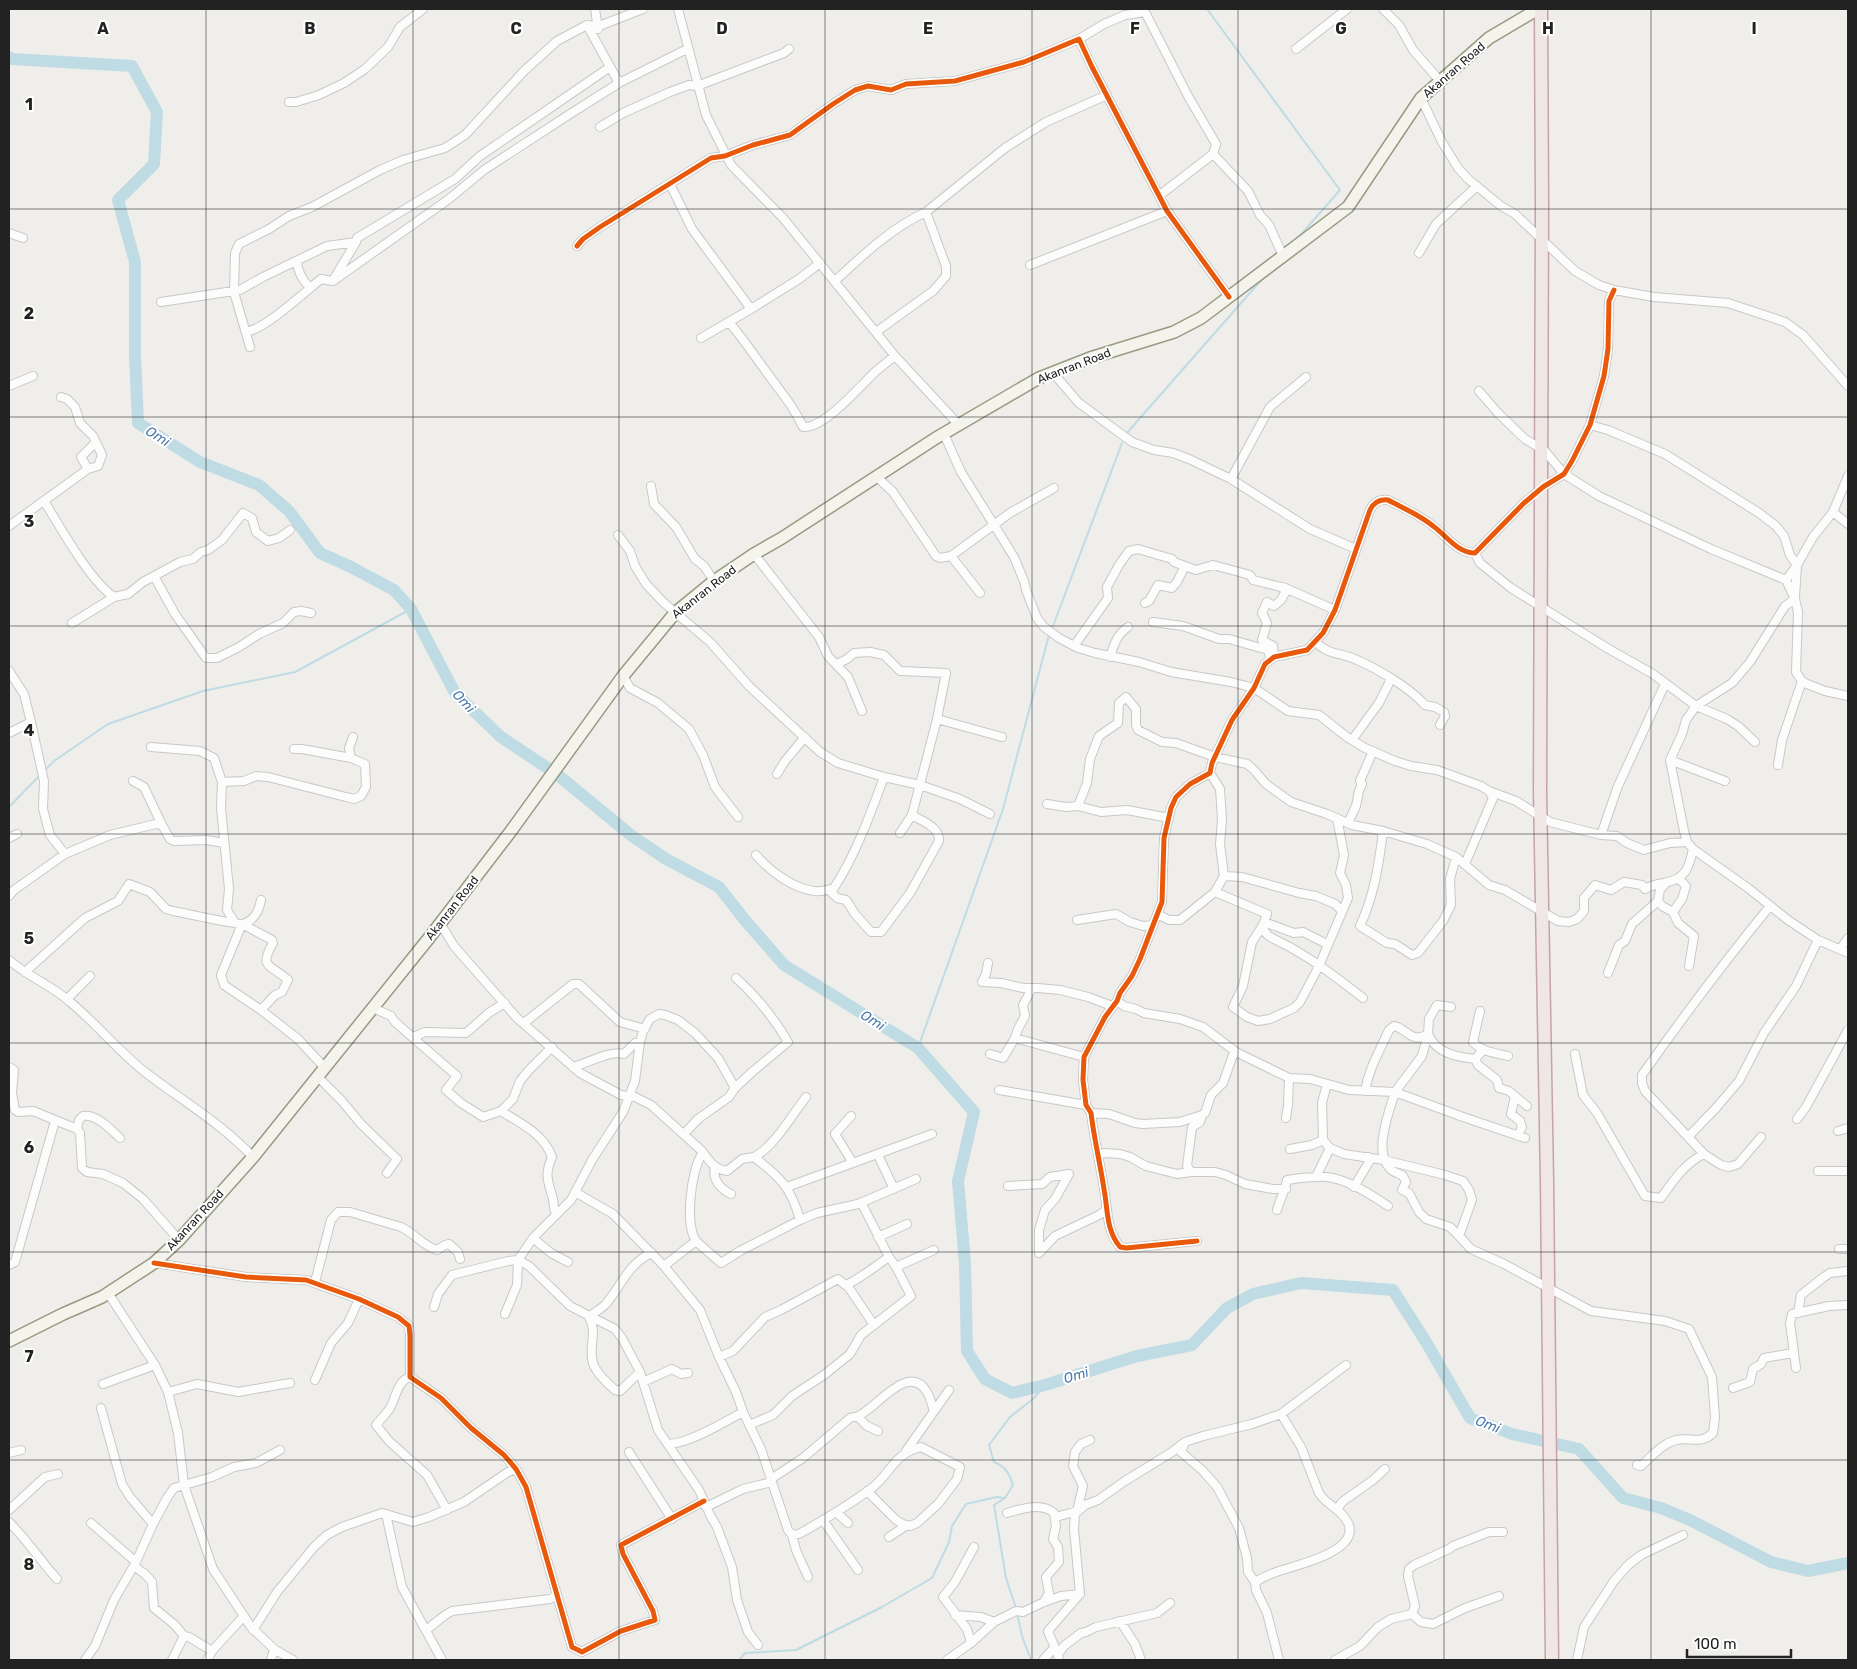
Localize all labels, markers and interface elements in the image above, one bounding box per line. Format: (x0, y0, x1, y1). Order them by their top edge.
text: A (97, 19, 109, 38)
text: B (304, 19, 316, 38)
text: C (510, 19, 522, 38)
text: D (716, 19, 728, 38)
text: E (923, 19, 933, 38)
text: F (1130, 19, 1140, 38)
text: G (1335, 19, 1347, 38)
text: H (1542, 19, 1554, 38)
text: I (1751, 19, 1757, 38)
street label: Akanran Road (1420, 39, 1488, 101)
text: 1 (25, 95, 33, 114)
text: 2 (24, 304, 34, 323)
street label: Akanran Road (1035, 346, 1113, 386)
water label: Omi (142, 423, 173, 451)
text: 3 (24, 512, 34, 531)
street label: Akanran Road (669, 563, 739, 621)
water label: Omi (449, 686, 479, 717)
text: 4 (24, 721, 35, 740)
street label: Akanran Road (423, 873, 481, 943)
text: 5 (24, 929, 34, 948)
water label: Omi (857, 1007, 888, 1035)
text: 6 (24, 1138, 34, 1157)
street label: Akanran Road (163, 1187, 227, 1253)
text: 7 (24, 1347, 34, 1366)
water label: Omi (1062, 1363, 1091, 1387)
water label: Omi (1473, 1412, 1503, 1437)
text: 8 (24, 1555, 35, 1574)
scale bar (1687, 1626, 1791, 1658)
text: 100 m (1694, 1635, 1736, 1653)

